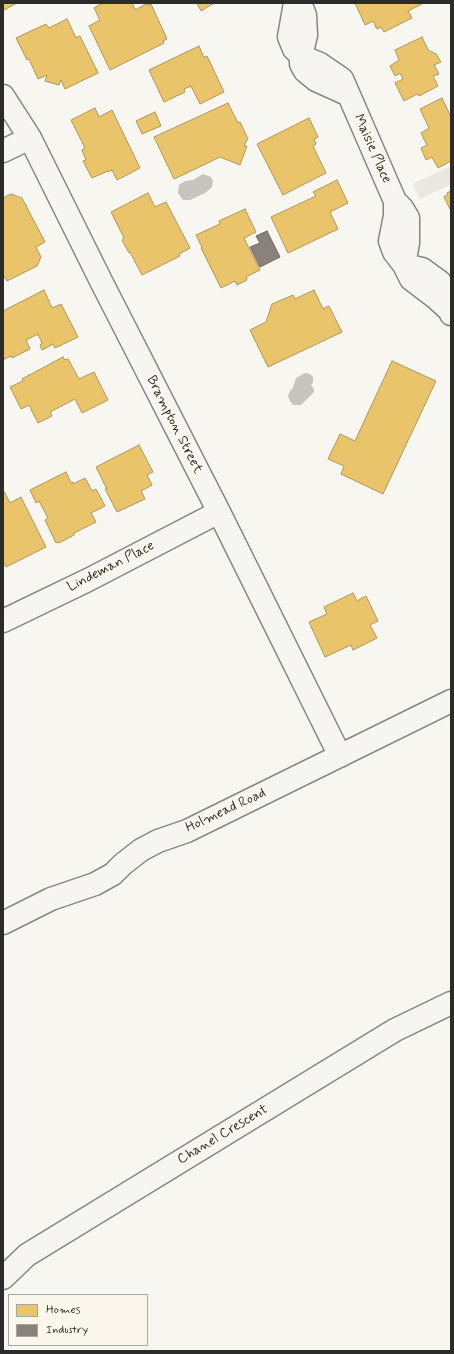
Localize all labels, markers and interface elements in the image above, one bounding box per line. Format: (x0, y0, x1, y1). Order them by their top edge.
street label: Maisie Place (349, 112, 395, 186)
street label: Brampton Street (142, 373, 206, 477)
street label: Lindeman Place (65, 538, 157, 596)
street label: Holmead Road (183, 785, 269, 837)
street label: Chanel Crescent (175, 1101, 271, 1169)
legend (8, 1294, 148, 1346)
text: Homes (46, 1302, 81, 1318)
text: Industry (46, 1322, 88, 1338)

